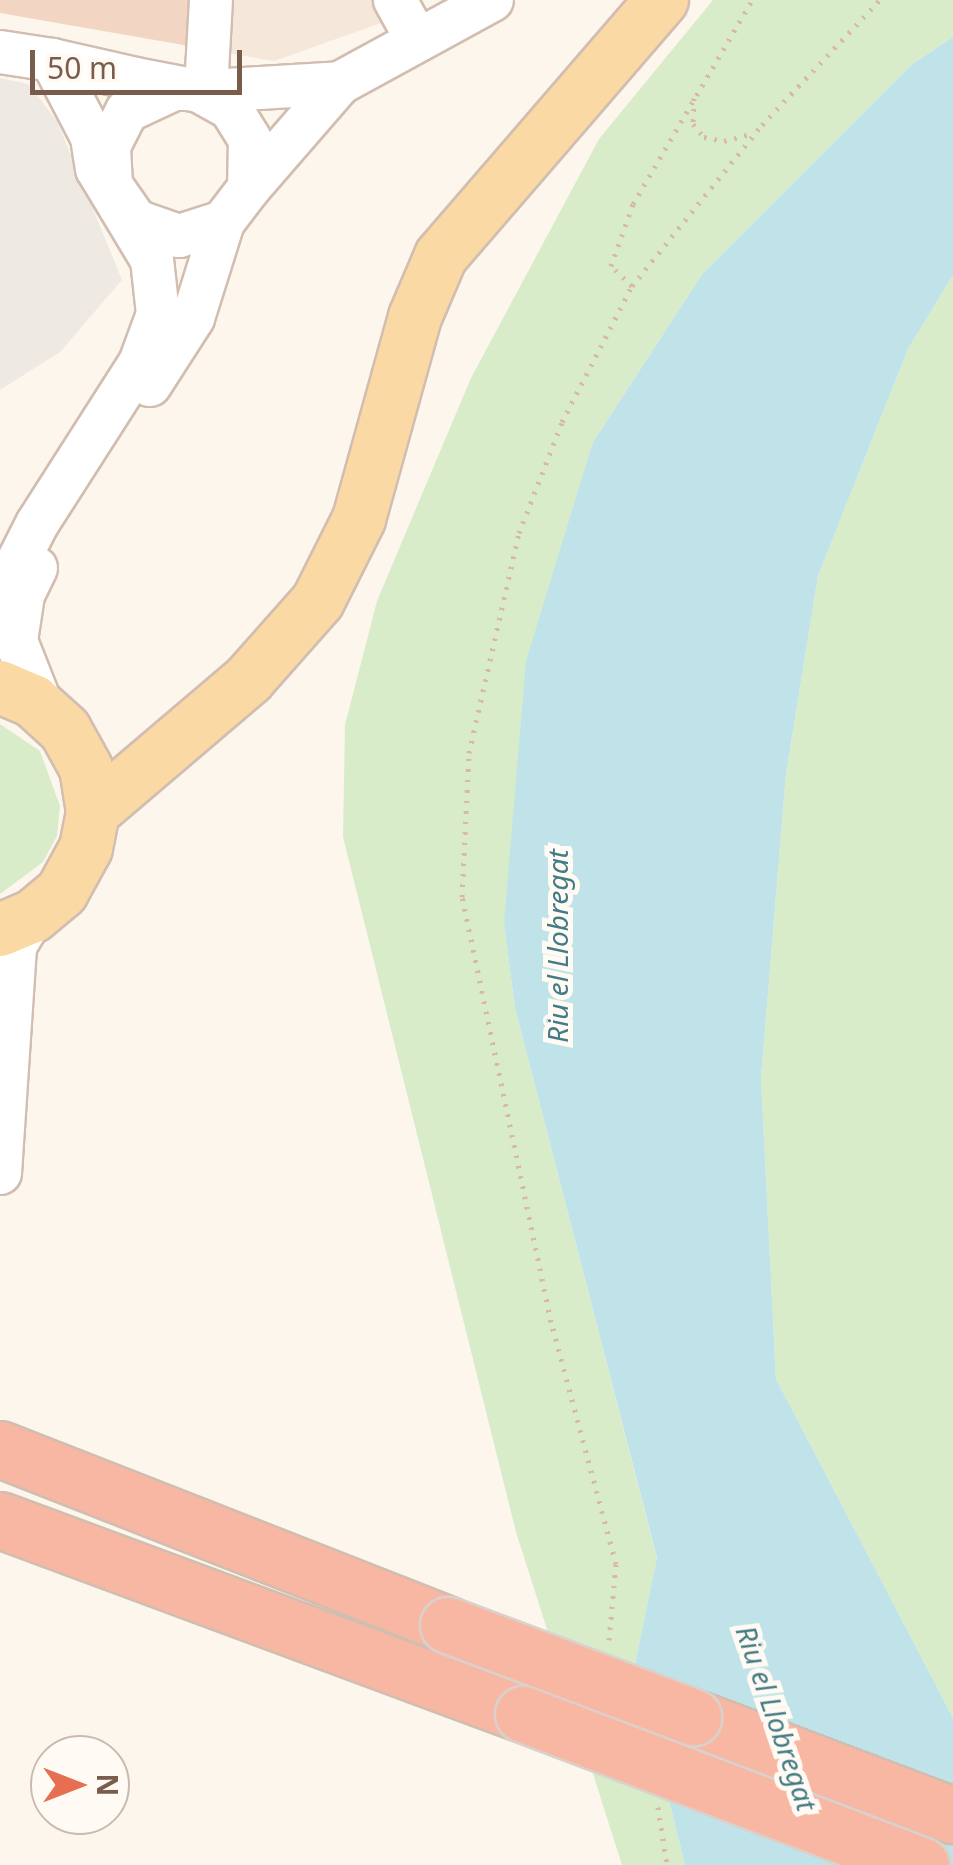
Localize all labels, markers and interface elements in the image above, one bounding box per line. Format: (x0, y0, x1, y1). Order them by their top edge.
scale bar (35, 30, 248, 92)
text: 50 m (47, 47, 117, 88)
water label: Riu el Llobregat (540, 849, 574, 1043)
water label: Riu el Llobregat (730, 1621, 824, 1815)
north arrow (30, 1735, 130, 1835)
text: N (89, 1774, 127, 1796)

